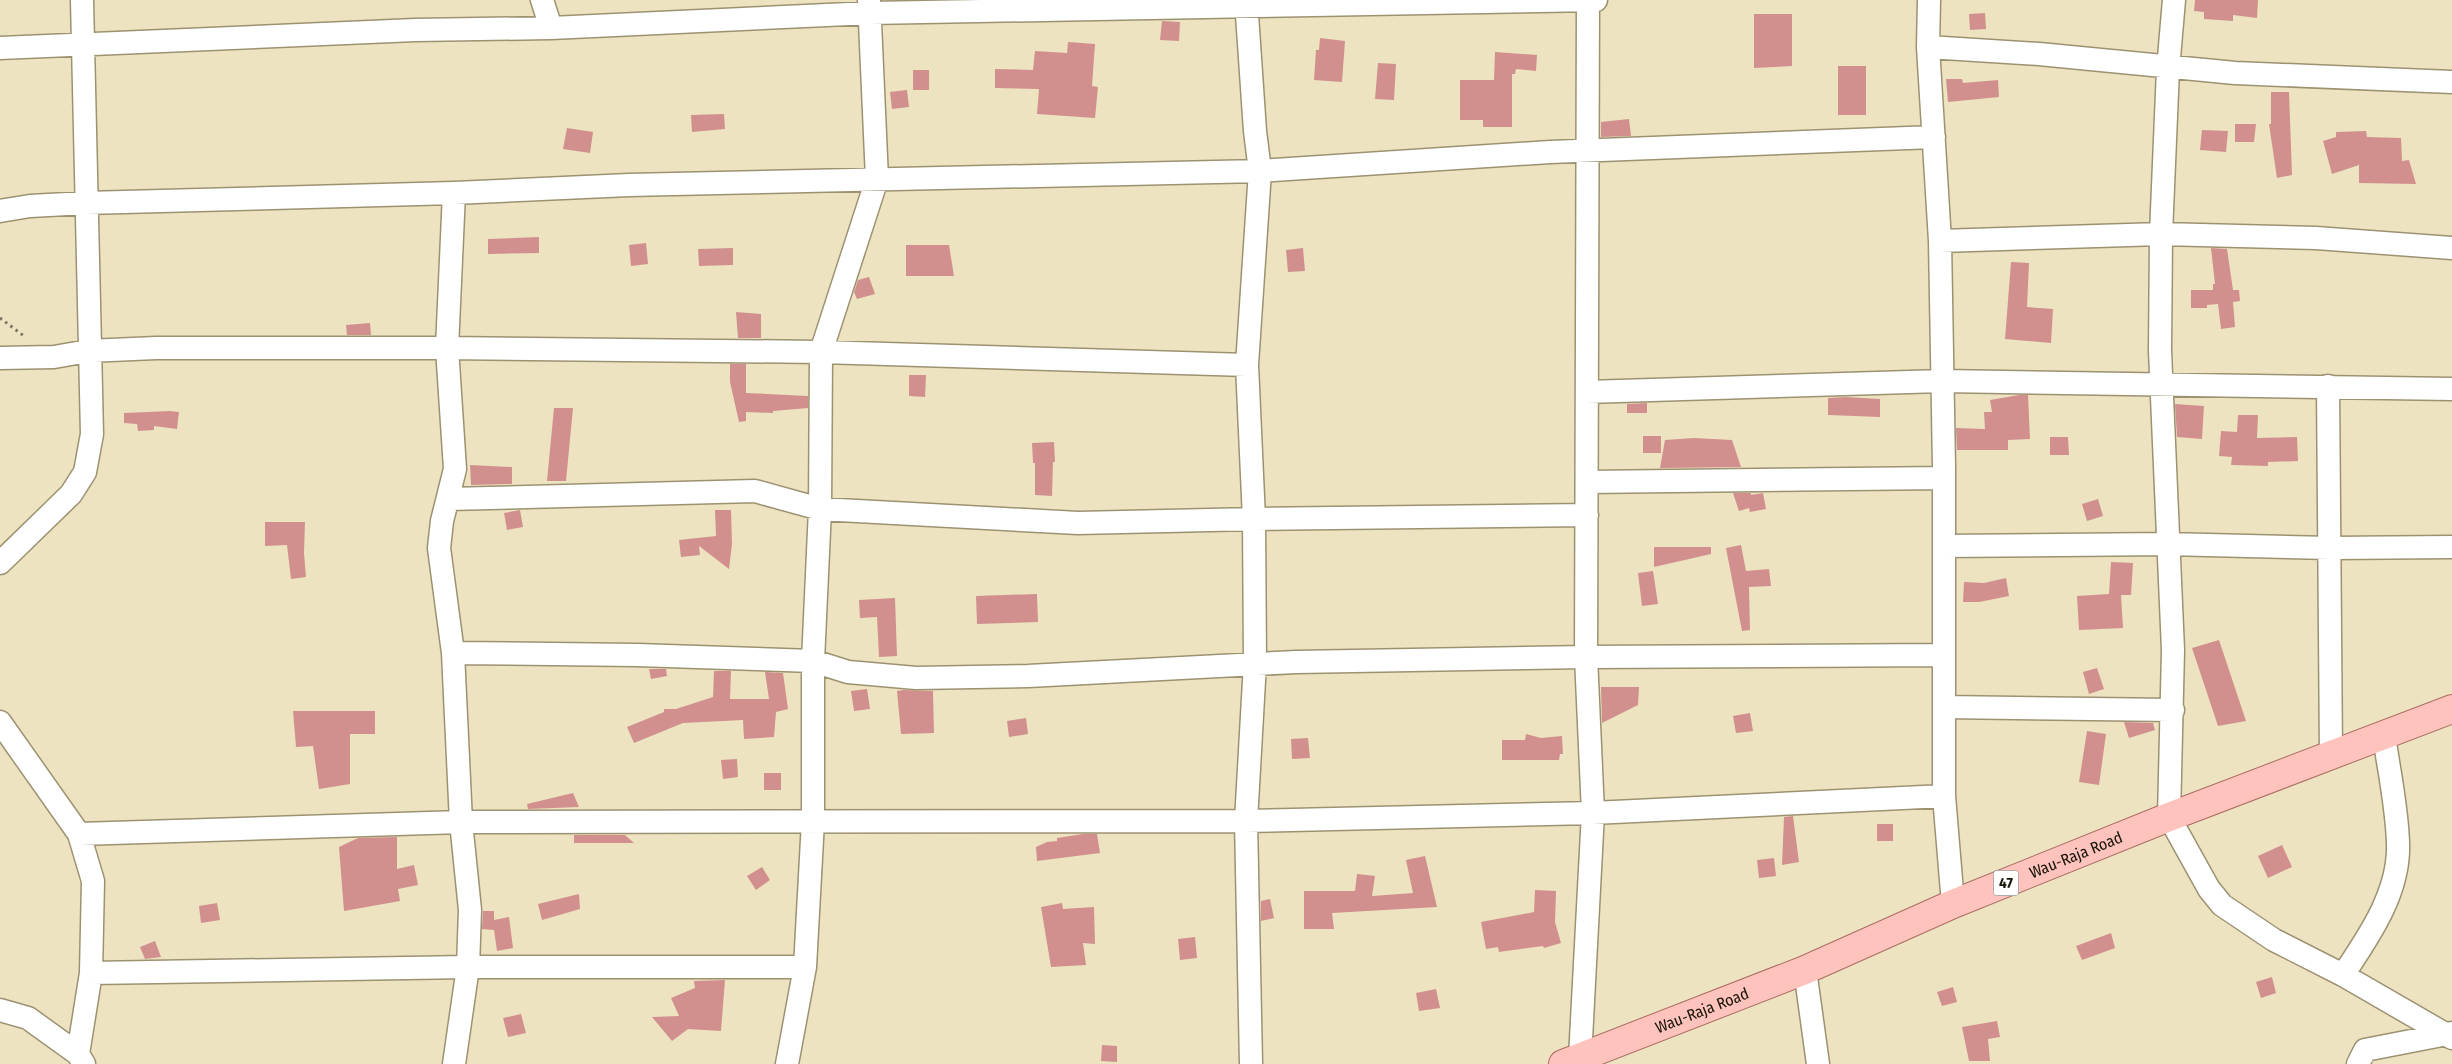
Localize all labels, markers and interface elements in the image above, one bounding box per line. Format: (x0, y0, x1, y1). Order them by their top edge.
street label: Wau-Raja Road (2026, 827, 2125, 882)
road number: 47 (1994, 870, 2018, 896)
street label: Wau-Raja Road (1652, 983, 1751, 1037)

